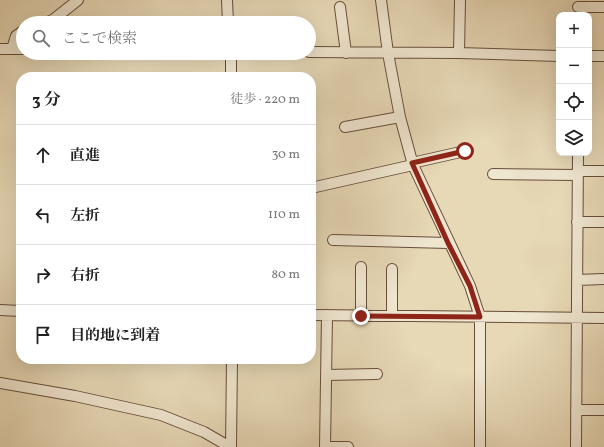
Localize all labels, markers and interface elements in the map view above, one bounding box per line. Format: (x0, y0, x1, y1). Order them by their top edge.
map controls (556, 12, 592, 156)
button: + (556, 12, 592, 48)
search box (16, 16, 316, 60)
icon: search (30, 27, 52, 49)
text: ここで検索 (62, 29, 137, 50)
button: − (556, 48, 592, 84)
button: locate (556, 84, 592, 120)
text: 3 分 (32, 89, 61, 112)
text: 徒歩 · 220 m (231, 91, 300, 109)
button: layers (556, 120, 592, 156)
route start (456, 142, 474, 160)
icon: ahead (32, 144, 54, 166)
text: 直進 (70, 146, 100, 167)
text: 30 m (272, 146, 300, 164)
icon: left (32, 204, 54, 226)
text: 左折 (70, 206, 100, 227)
text: 110 m (268, 206, 300, 224)
icon: right (32, 264, 54, 286)
text: 右折 (70, 266, 100, 287)
text: 80 m (271, 266, 300, 284)
route end (352, 307, 370, 325)
icon: arrive (32, 324, 54, 346)
text: 目的地に到着 (70, 326, 160, 347)

